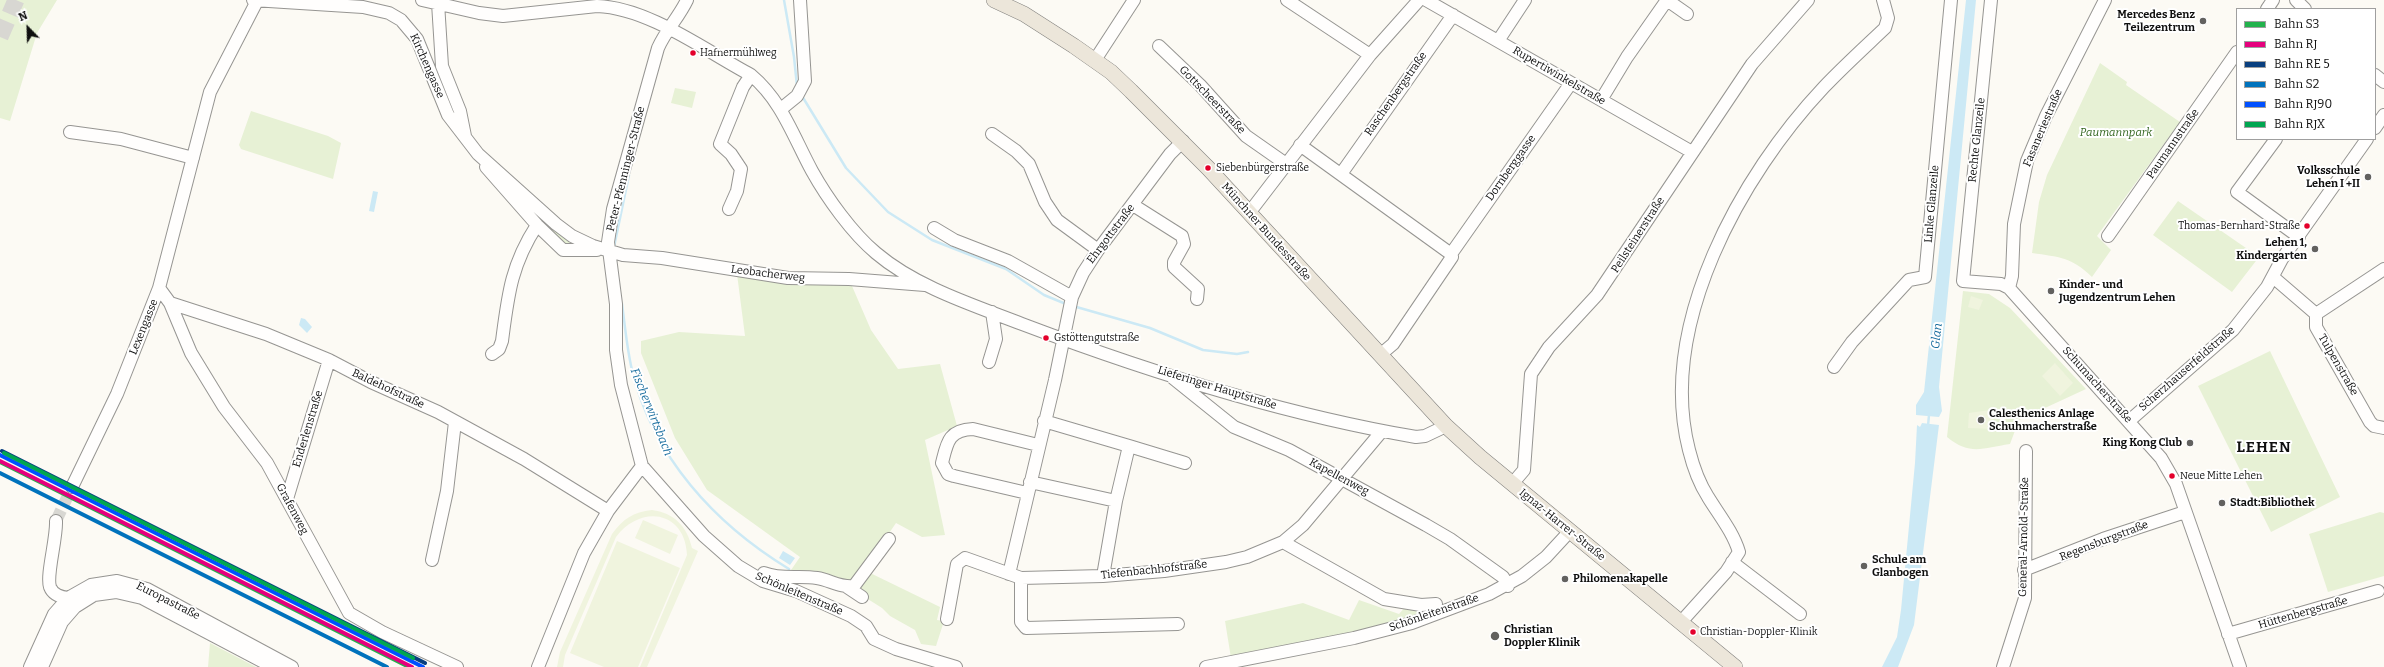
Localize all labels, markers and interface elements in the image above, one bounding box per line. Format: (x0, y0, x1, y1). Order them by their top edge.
north arrow (8, 8, 48, 48)
place label: Mercedes Benz Teilezentrum (2117, 8, 2195, 34)
legend (2236, 8, 2376, 140)
text: N (17, 9, 30, 24)
marker: Mercedes Benz Teilezentrum (2198, 16, 2208, 26)
text: Bahn S3 (2274, 17, 2319, 31)
street label: Kirchengasse (407, 32, 447, 100)
text: Bahn RJ (2274, 37, 2317, 51)
street label: Rupertiwinkelstraße (1510, 44, 1608, 108)
place label: Hafnermühlweg (700, 47, 776, 59)
marker: Hafnermühlweg (688, 48, 698, 58)
street label: Raschenbergstraße (1362, 49, 1430, 139)
text: Bahn RE 5 (2274, 57, 2330, 71)
street label: Gottscheerstraße (1176, 63, 1248, 137)
text: Bahn S2 (2274, 77, 2319, 91)
street label: Fasaneriestraße (2021, 87, 2065, 169)
street label: Rechte Glanzeile (1966, 97, 1988, 183)
text: Bahn RJ90 (2274, 97, 2332, 111)
street label: Peter-Pfenninger-Straße (604, 105, 648, 233)
street label: Paumannstraße (2144, 106, 2202, 182)
text: Bahn RJX (2274, 117, 2325, 131)
park label: Paumannpark (2080, 126, 2152, 140)
street label: Dornberggasse (1483, 132, 1539, 204)
place label: Siebenbürgerstraße (1216, 162, 1309, 174)
marker: Siebenbürgerstraße (1203, 163, 1213, 173)
place label: Volksschule Lehen I +II (2297, 164, 2360, 190)
street label: Linke Glanzeile (1922, 165, 1942, 243)
marker: Volksschule Lehen I +II (2363, 172, 2373, 182)
street label: Münchner Bundesstraße (1219, 180, 1313, 284)
street label: Peilsteinerstraße (1609, 195, 1667, 275)
street label: Ehrgottstraße (1084, 202, 1138, 266)
place label: Thomas-Bernhard-Straße (2178, 220, 2300, 232)
marker: Thomas-Bernhard-Straße (2302, 221, 2312, 231)
place label: Lehen 1, Kindergarten (2236, 236, 2307, 262)
marker: Lehen 1, Kindergarten (2310, 244, 2320, 254)
street label: Leobacherweg (730, 263, 806, 285)
place label: Kinder- und Jugendzentrum Lehen (2059, 278, 2175, 304)
marker: Kinder- und Jugendzentrum Lehen (2046, 286, 2056, 296)
street label: Lexengasse (127, 297, 161, 357)
water label: Glan (1928, 322, 1946, 350)
street label: Scherzhauserfeldstraße (2136, 324, 2238, 414)
place label: Gstöttengutstraße (1054, 332, 1139, 344)
street label: Tulpenstraße (2315, 332, 2361, 398)
marker: Gstöttengutstraße (1041, 333, 1051, 343)
street label: Schumacherstraße (2059, 344, 2135, 426)
street label: Lieferinger Hauptstraße (1156, 364, 1278, 412)
street label: Baldehofstraße (350, 366, 426, 412)
water label: Fischerwirtsbach (627, 366, 675, 458)
street label: Enderlenstraße (290, 389, 326, 469)
place label: Calesthenics Anlage Schuhmacherstraße (1989, 407, 2097, 433)
marker: Calesthenics Anlage Schuhmacherstraße (1976, 415, 1986, 425)
place label: King Kong Club (2102, 436, 2182, 450)
marker: King Kong Club (2185, 438, 2195, 448)
district label: LEHEN (2236, 439, 2292, 457)
street label: Kapellenweg (1307, 456, 1371, 498)
place label: Neue Mitte Lehen (2180, 470, 2262, 482)
marker: Neue Mitte Lehen (2167, 471, 2177, 481)
street label: General-Arnold-Straße (2016, 477, 2032, 597)
street label: Grafenweg (273, 481, 311, 537)
street label: Ignaz-Harrer-Straße (1516, 486, 1608, 564)
place label: Stadt:Bibliothek (2230, 496, 2315, 510)
marker: Stadt:Bibliothek (2217, 498, 2227, 508)
street label: Regensburgstraße (2058, 518, 2150, 564)
place label: Schule am Glanbogen (1872, 553, 1928, 579)
street label: Tiefenbachhofstraße (1100, 558, 1208, 582)
marker: Schule am Glanbogen (1859, 561, 1869, 571)
street label: Schönleitenstraße (753, 570, 845, 618)
place label: Philomenakapelle (1573, 572, 1668, 586)
marker: Philomenakapelle (1560, 574, 1570, 584)
street label: Europastraße (134, 579, 202, 623)
street label: Schönleitenstraße (1387, 591, 1481, 635)
street label: Hüttenbergstraße (2257, 594, 2349, 632)
place label: Christian Doppler Klinik (1504, 623, 1580, 649)
place label: Christian-Doppler-Klinik (1700, 626, 1817, 638)
marker: Christian-Doppler-Klinik (1688, 627, 1698, 637)
marker: Christian Doppler Klinik (1489, 630, 1501, 642)

